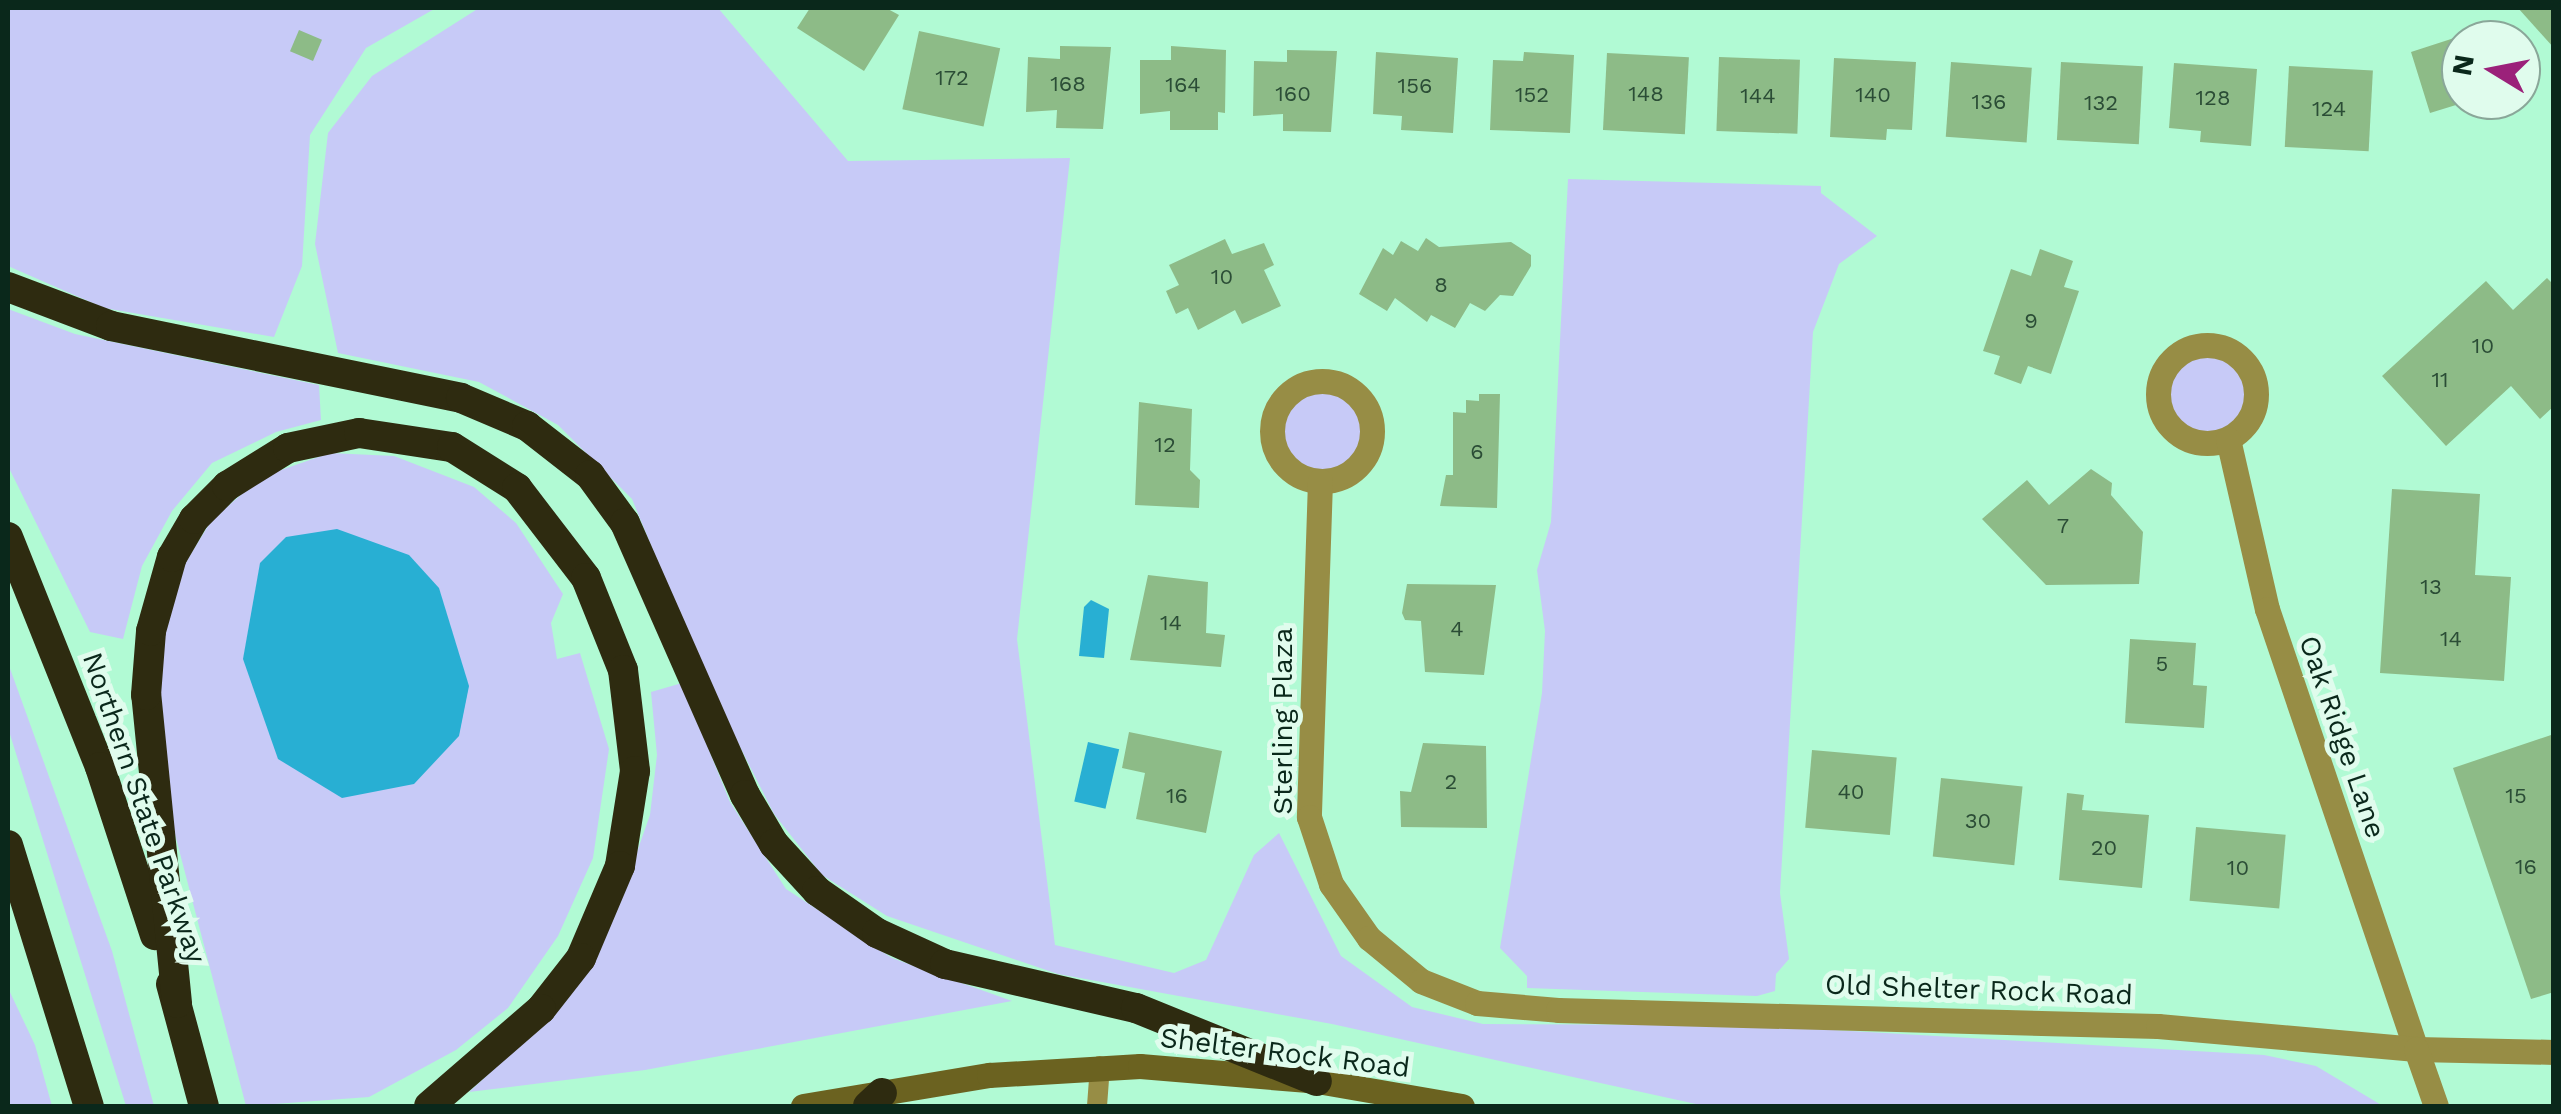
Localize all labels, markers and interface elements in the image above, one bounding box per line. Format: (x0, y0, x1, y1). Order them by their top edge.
north arrow (2441, 20, 2541, 120)
text: N (2445, 52, 2481, 78)
house number: 172 (935, 65, 969, 91)
house number: 168 (1050, 71, 1086, 97)
house number: 164 (1165, 72, 1201, 98)
house number: 156 (1398, 73, 1432, 99)
house number: 160 (1275, 81, 1311, 107)
house number: 148 (1628, 81, 1664, 107)
house number: 152 (1515, 82, 1549, 108)
house number: 140 (1855, 82, 1891, 108)
house number: 144 (1740, 83, 1776, 109)
house number: 128 (2196, 85, 2230, 111)
house number: 136 (1972, 89, 2006, 115)
house number: 132 (2084, 90, 2118, 116)
house number: 124 (2312, 96, 2346, 122)
house number: 10 (1211, 264, 1233, 290)
house number: 8 (1434, 272, 1448, 298)
house number: 9 (2024, 308, 2038, 334)
house number: 10 (2472, 333, 2494, 359)
house number: 11 (2431, 367, 2449, 393)
house number: 12 (1154, 432, 1176, 458)
house number: 6 (1470, 439, 1484, 465)
house number: 7 (2057, 513, 2069, 539)
house number: 13 (2420, 574, 2442, 600)
house number: 14 (1160, 610, 1182, 636)
house number: 4 (1450, 616, 1464, 642)
house number: 14 (2440, 626, 2462, 652)
street label: Sterling Plaza (1266, 627, 1300, 815)
street label: Oak Ridge Lane (2292, 631, 2392, 843)
street label: Northern State Parkway (75, 648, 213, 968)
house number: 5 (2156, 651, 2168, 677)
house number: 2 (1445, 769, 1457, 795)
house number: 40 (1837, 779, 1865, 805)
house number: 16 (1166, 783, 1188, 809)
house number: 15 (2505, 783, 2527, 809)
house number: 30 (1965, 808, 1991, 834)
house number: 20 (2091, 835, 2117, 861)
house number: 16 (2515, 854, 2537, 880)
house number: 10 (2227, 855, 2249, 881)
street label: Old Shelter Rock Road (1824, 968, 2134, 1012)
street label: Shelter Rock Road (1158, 1021, 1412, 1085)

